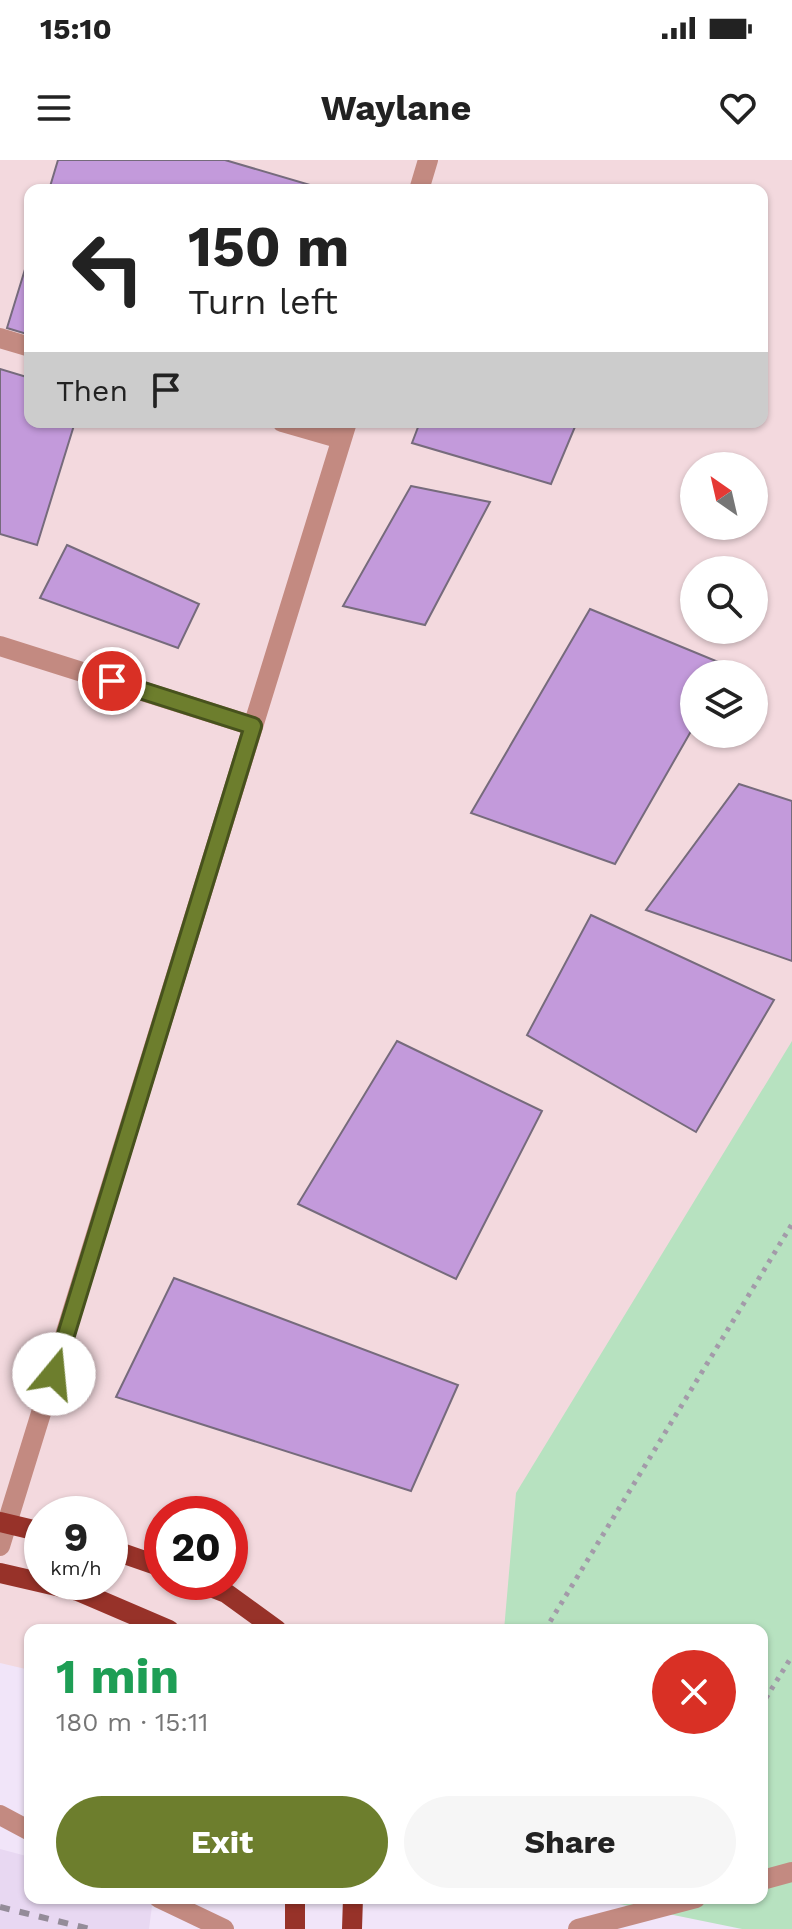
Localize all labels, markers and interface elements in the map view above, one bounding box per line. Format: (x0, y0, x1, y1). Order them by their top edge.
text: 15:10 (40, 11, 112, 46)
icon: menu (32, 86, 76, 130)
icon: heart (716, 86, 760, 130)
text: Waylane (321, 87, 471, 129)
text: 150 m (188, 214, 350, 280)
icon: left (56, 216, 160, 320)
text: Turn left (188, 281, 338, 323)
icon: arrive (144, 368, 188, 412)
text: Then (56, 373, 128, 408)
north arrow (680, 452, 768, 540)
map controls (680, 452, 768, 748)
button: search (680, 556, 768, 644)
pin (78, 647, 146, 715)
icon: arrive (90, 659, 134, 703)
button: layers (680, 660, 768, 748)
position arrow (12, 1332, 96, 1416)
speed limit sign: 20 (144, 1496, 248, 1600)
text: 9 (64, 1514, 88, 1561)
text: km/h (50, 1556, 102, 1580)
text: 1 min (56, 1648, 179, 1705)
button: close (652, 1650, 736, 1734)
text: 180 m · 15:11 (56, 1707, 208, 1737)
button: Exit (56, 1796, 388, 1888)
button: Share (404, 1796, 736, 1888)

